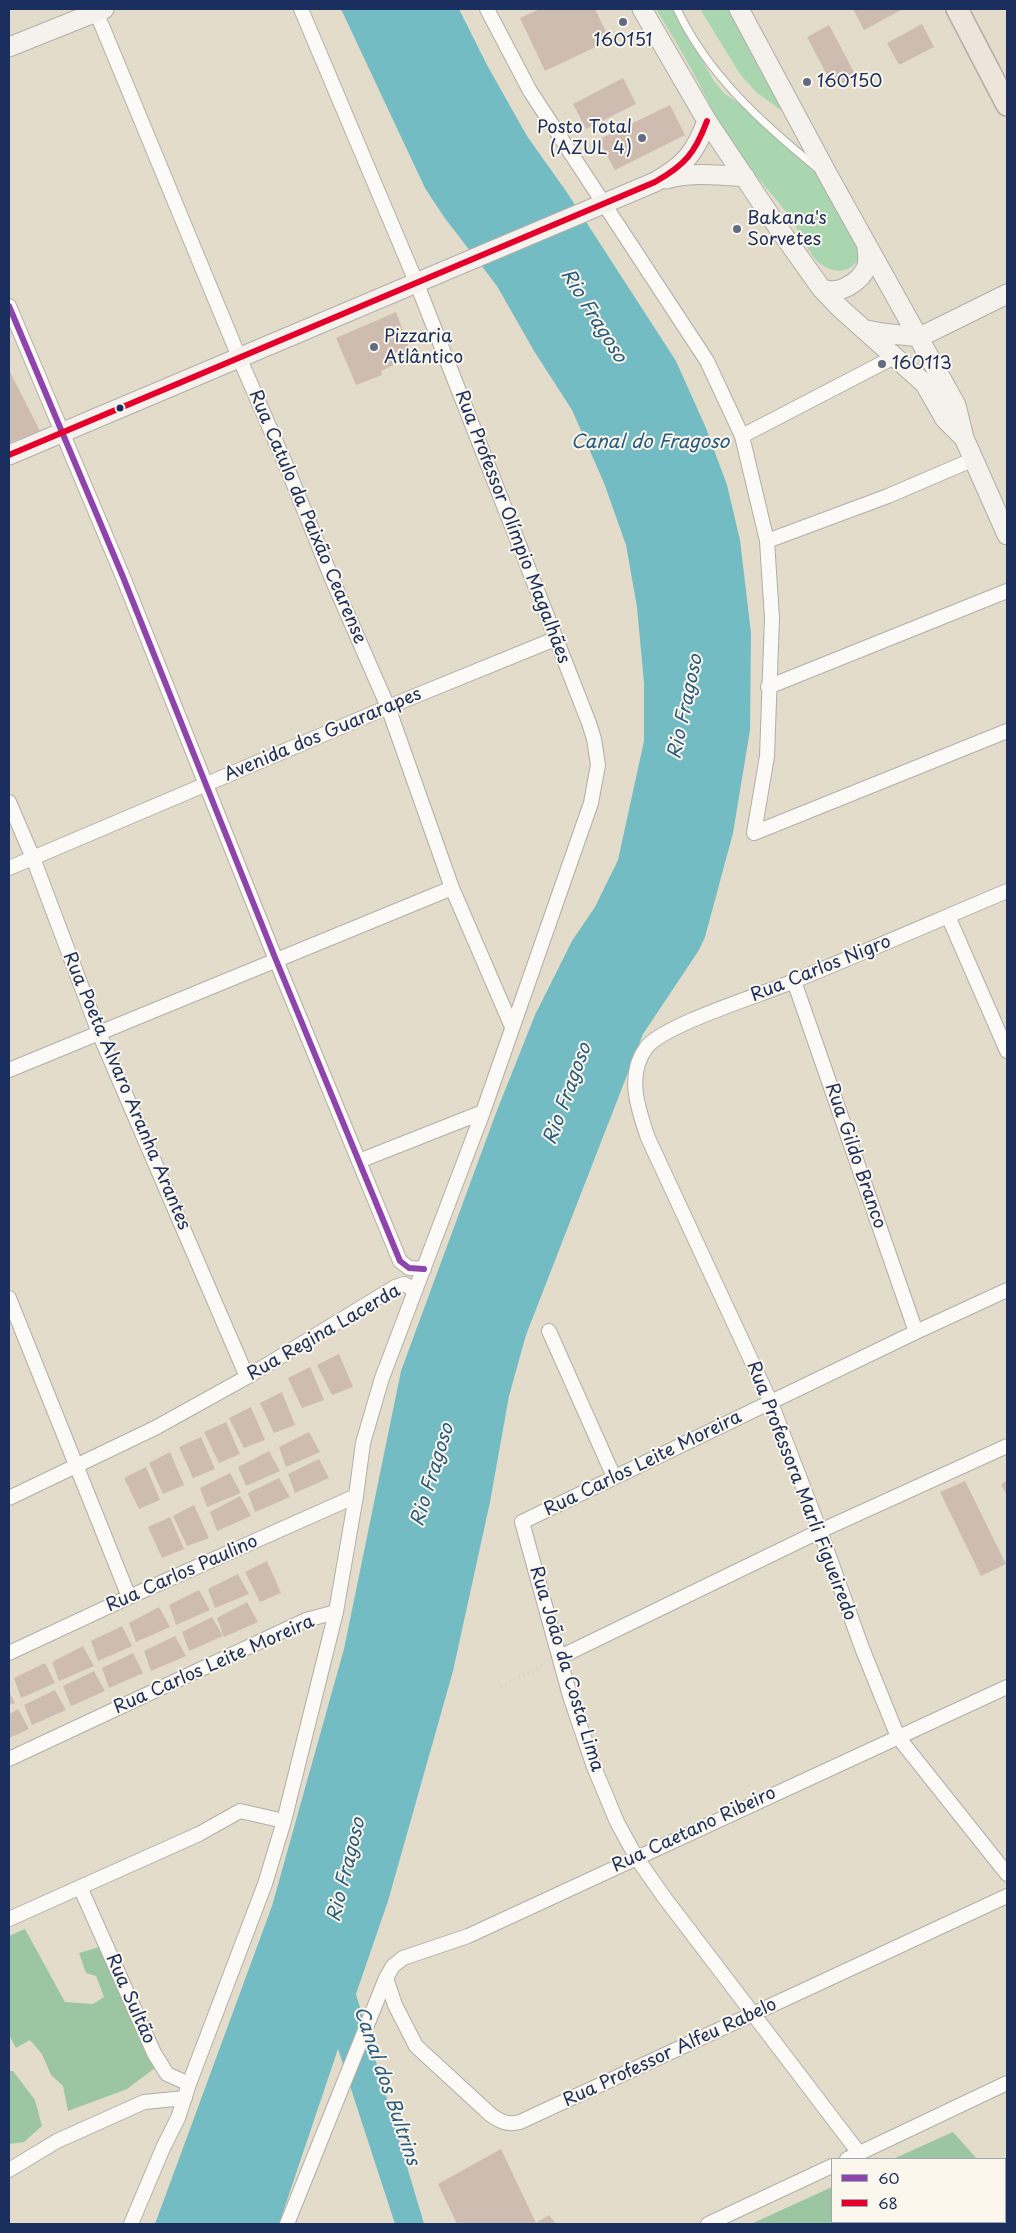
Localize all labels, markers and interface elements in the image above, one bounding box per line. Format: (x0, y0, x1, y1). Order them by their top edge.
marker: 160151 (617, 16, 629, 28)
place label: 160151 (594, 30, 652, 52)
place label: 160150 (817, 71, 883, 93)
marker: 160150 (801, 76, 813, 88)
place label: Posto Total (AZUL 4) (537, 117, 632, 160)
marker: Posto Total (AZUL 4) (636, 132, 648, 144)
place label: Bakana's Sorvetes (747, 208, 827, 250)
marker: Bakana's Sorvetes (731, 223, 743, 235)
water label: Rio Fragoso (555, 265, 631, 367)
place label: Pizzaria Atlântico (384, 326, 463, 368)
marker: Pizzaria Atlântico (368, 341, 380, 353)
place label: 160113 (892, 353, 952, 375)
marker: 160113 (876, 358, 888, 370)
street label: Rua Catulo da Paixão Cearense (244, 387, 370, 647)
street label: Rua Professor Olímpio Magalhães (450, 387, 574, 667)
unlabelled marker (115, 403, 125, 413)
water label: Canal do Fragoso (571, 432, 729, 454)
water label: Rio Fragoso (664, 653, 708, 761)
street label: Avenida dos Guararapes (221, 684, 425, 786)
street label: Rua Carlos Nigro (748, 931, 894, 1007)
street label: Rua Poeta Alvaro Aranha Arantes (58, 949, 194, 1233)
water label: Rio Fragoso (539, 1040, 597, 1148)
street label: Rua Gildo Branco (820, 1080, 890, 1232)
street label: Rua Regina Lacerda (244, 1280, 404, 1386)
street label: Rua Professora Marli Figueiredo (741, 1358, 861, 1624)
street label: Rua Carlos Leite Moreira (541, 1407, 745, 1521)
water label: Rio Fragoso (407, 1421, 459, 1529)
street label: Rua Carlos Paulino (103, 1531, 261, 1617)
street label: Rua João da Costa Lima (524, 1564, 608, 1774)
street label: Rua Carlos Leite Moreira (110, 1611, 318, 1719)
street label: Rua Caetano Ribeiro (608, 1782, 780, 1878)
water label: Rio Fragoso (323, 1816, 371, 1924)
street label: Rua Sultão (101, 1951, 159, 2047)
street label: Rua Professor Alfeu Rabelo (560, 1994, 780, 2112)
water label: Canal dos Bultrins (348, 2004, 424, 2168)
legend (831, 2158, 1006, 2223)
text: 60 (878, 2166, 899, 2189)
text: 68 (878, 2191, 898, 2214)

